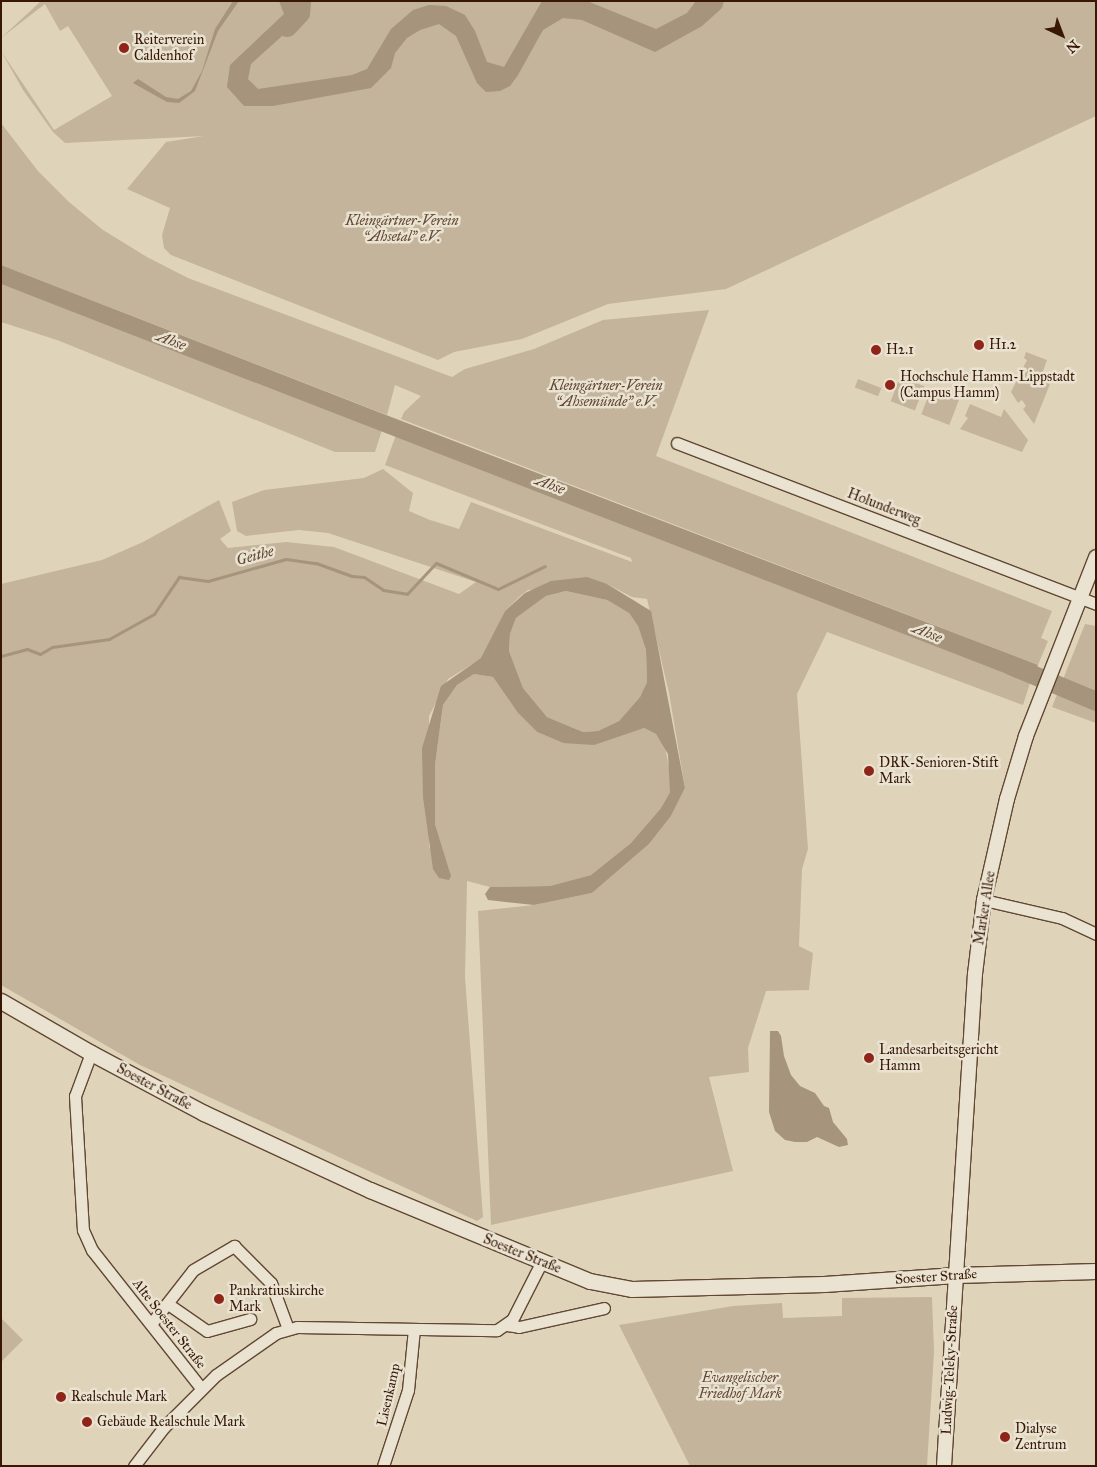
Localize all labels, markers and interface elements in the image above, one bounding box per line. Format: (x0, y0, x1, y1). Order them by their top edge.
north arrow (1037, 10, 1087, 60)
place label: Reiterverein Caldenhof (134, 32, 204, 64)
text: N (1062, 36, 1083, 57)
marker: Reiterverein Caldenhof (118, 42, 130, 54)
park label: Kleingärtner-Verein “Ahsetal” e.V. (345, 213, 459, 246)
water label: Ahse (154, 327, 188, 355)
place label: H1.2 (989, 337, 1016, 353)
marker: H1.2 (973, 339, 985, 351)
place label: H2.1 (886, 342, 914, 358)
marker: H2.1 (870, 344, 882, 356)
place label: Hochschule Hamm-Lippstadt (Campus Hamm) (900, 369, 1075, 402)
park label: Kleingärtner-Verein “Ahsemünde” e.V. (549, 378, 663, 411)
marker: Hochschule Hamm-Lippstadt (Campus Hamm) (884, 379, 896, 391)
water label: Ahse (533, 471, 567, 499)
street label: Holunderweg (845, 485, 923, 529)
water label: Geithe (234, 542, 276, 570)
water label: Ahse (910, 619, 944, 647)
place label: DRK-Senioren-Stift Mark (879, 755, 999, 788)
marker: DRK-Senioren-Stift Mark (863, 765, 875, 777)
street label: Marker Allee (971, 870, 999, 946)
place label: Landesarbeitsgericht Hamm (879, 1042, 998, 1074)
marker: Landesarbeitsgericht Hamm (863, 1052, 875, 1064)
street label: Soester Straße (114, 1060, 194, 1114)
street label: Soester Straße (481, 1231, 563, 1277)
street label: Soester Straße (894, 1266, 978, 1288)
street label: Alte Soester Straße (129, 1276, 209, 1372)
place label: Pankratiuskirche Mark (229, 1283, 324, 1315)
marker: Pankratiuskirche Mark (213, 1293, 225, 1305)
street label: Ludwig-Teleky-Straße (938, 1305, 962, 1435)
street label: Lisenkamp (374, 1362, 404, 1428)
park label: Evangelischer Friedhof Mark (698, 1370, 782, 1402)
place label: Realschule Mark (71, 1389, 167, 1405)
marker: Realschule Mark (55, 1391, 67, 1403)
place label: Gebäude Realschule Mark (97, 1414, 245, 1430)
marker: Gebäude Realschule Mark (81, 1416, 93, 1428)
place label: Dialyse Zentrum (1015, 1421, 1067, 1454)
marker: Dialyse Zentrum (999, 1431, 1011, 1443)

